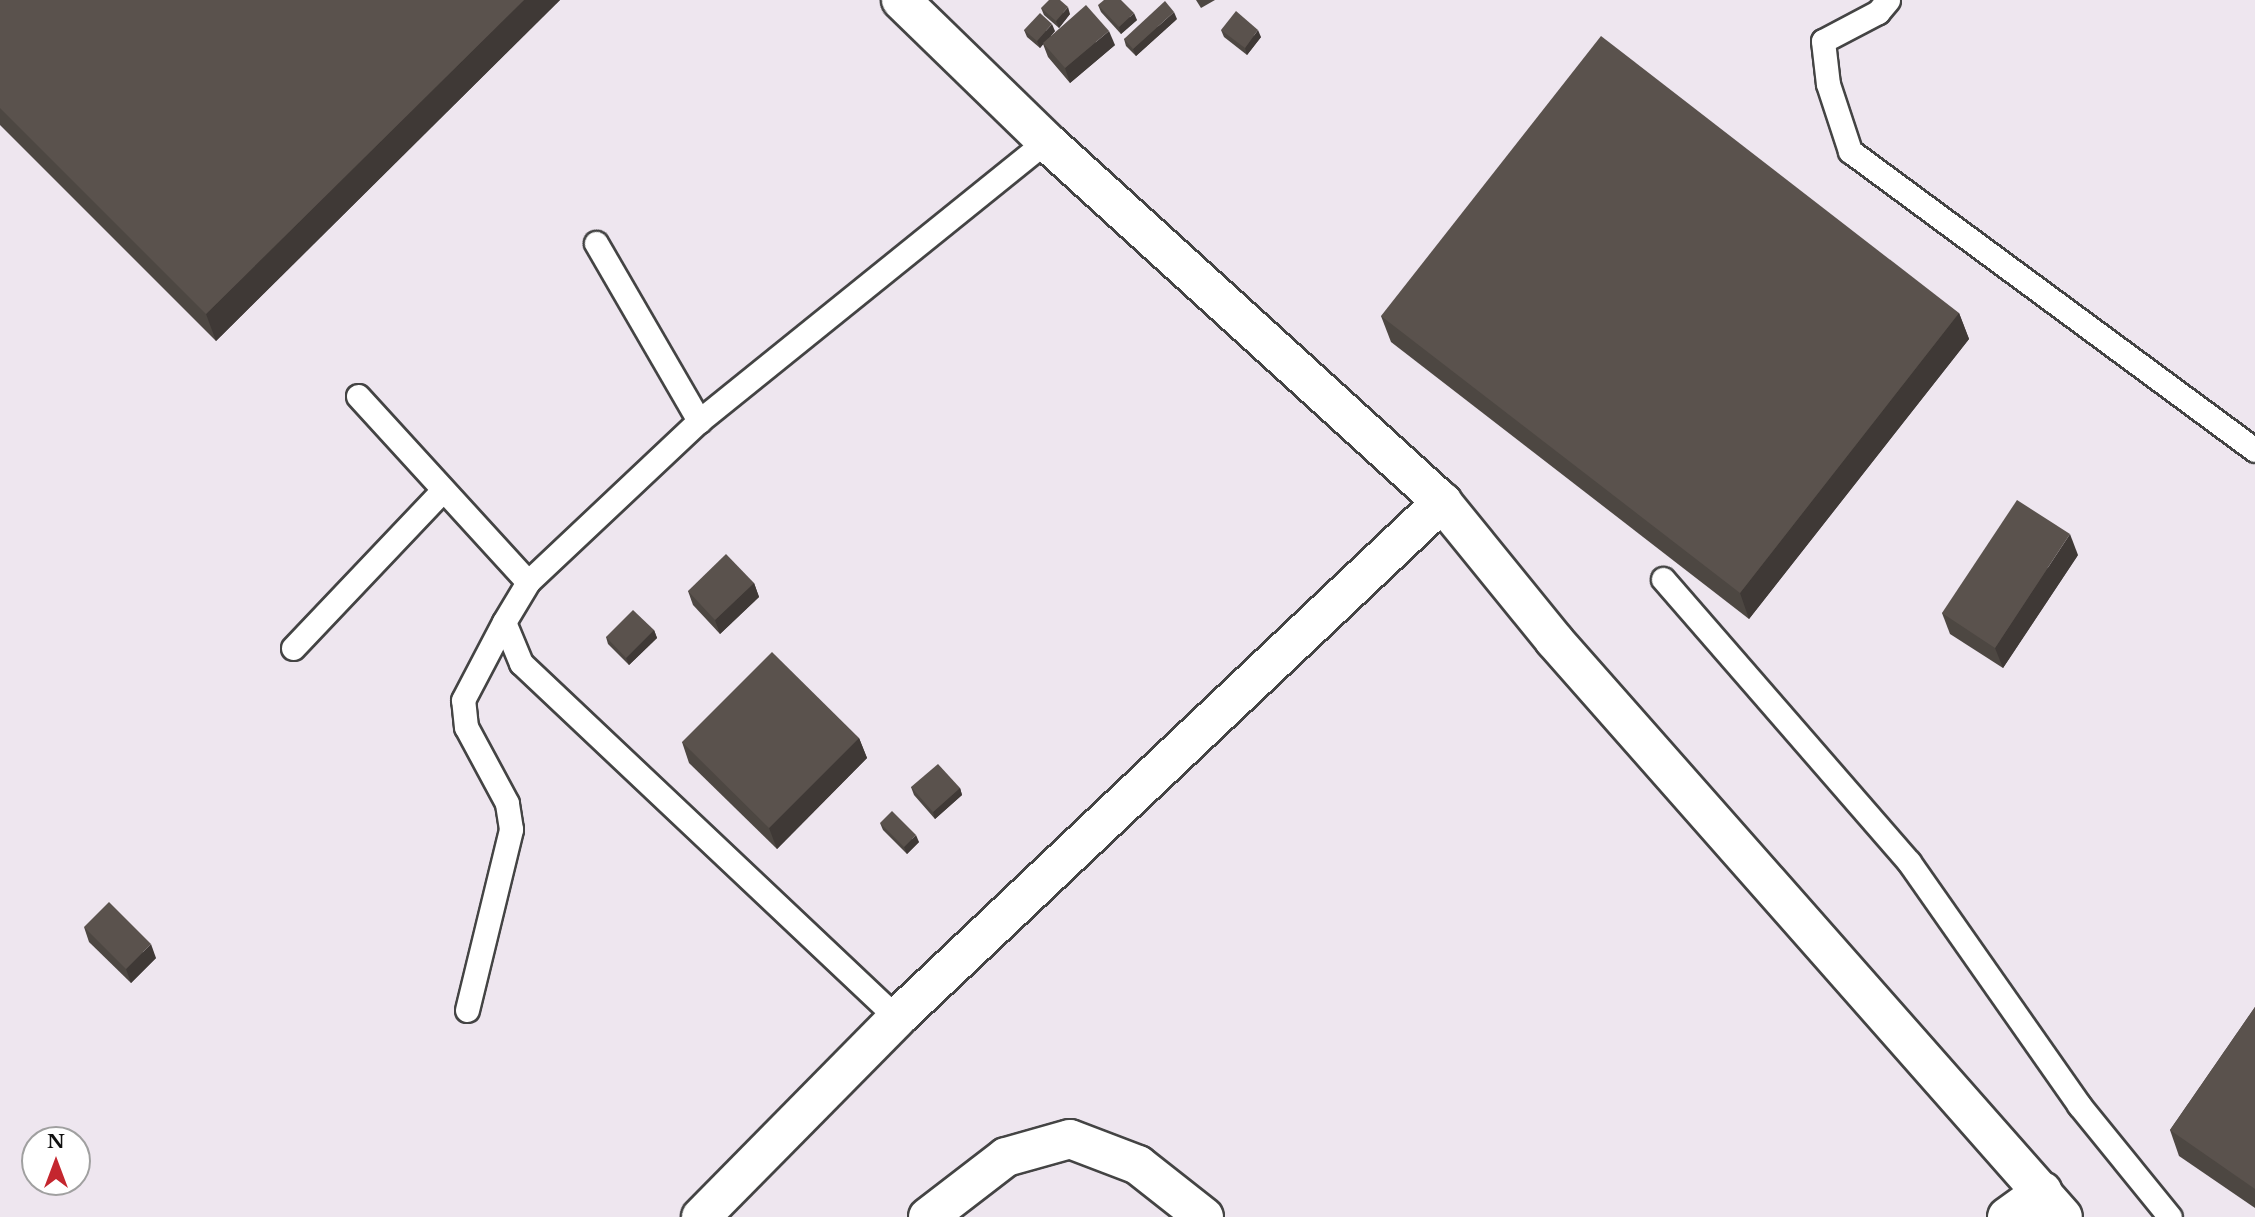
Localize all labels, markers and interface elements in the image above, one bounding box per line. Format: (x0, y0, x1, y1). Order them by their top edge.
north arrow (21, 1126, 91, 1196)
text: N (47, 1130, 65, 1153)

